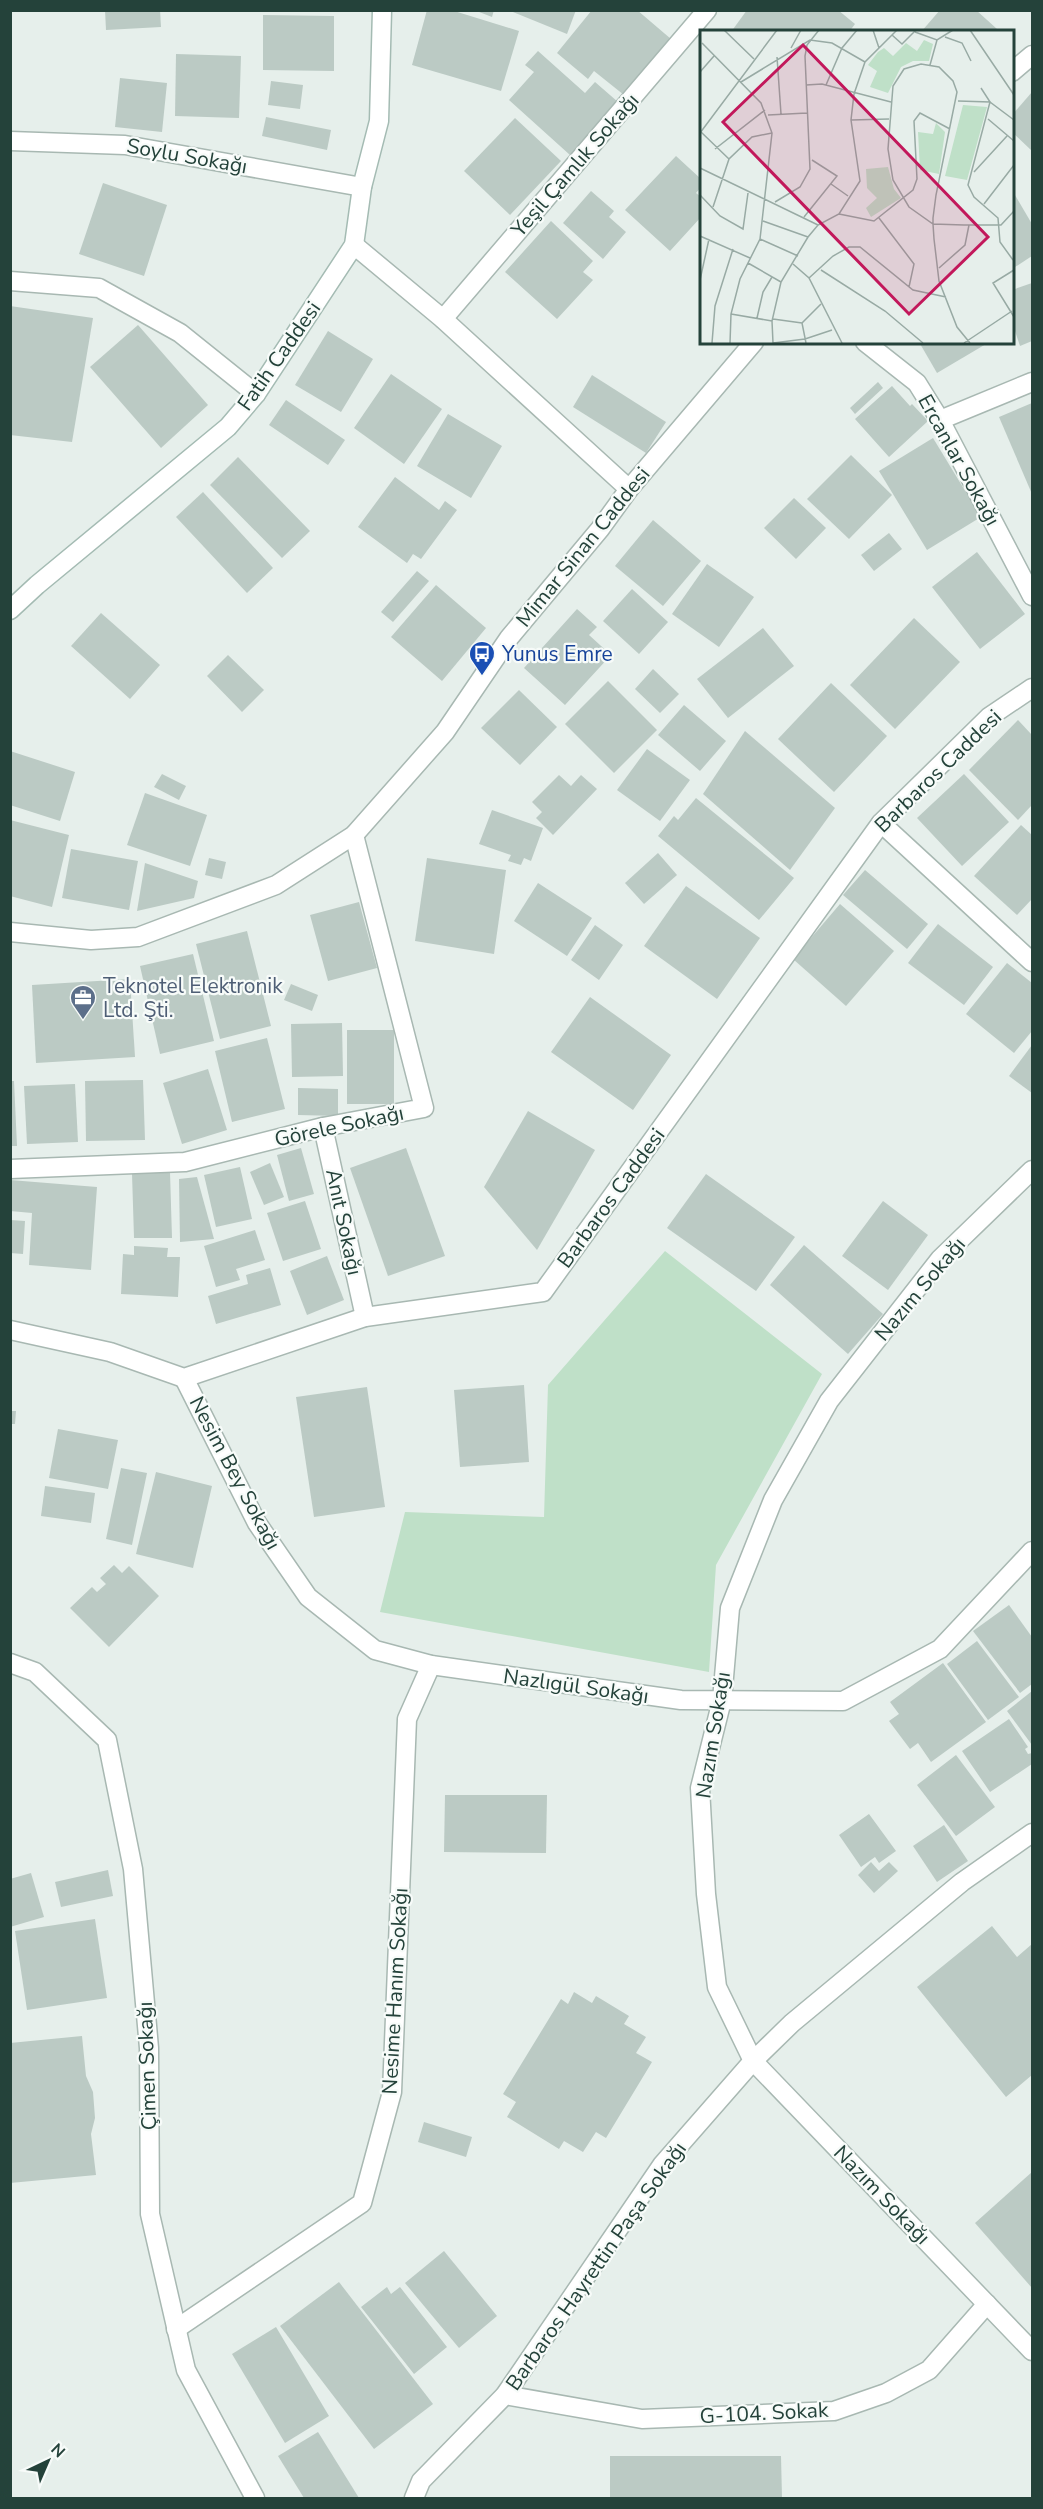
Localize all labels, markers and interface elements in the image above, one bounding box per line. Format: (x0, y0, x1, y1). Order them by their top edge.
inset map (700, 30, 1013, 344)
street label: Yeşil Çamlık Sokağı (504, 87, 645, 244)
street label: Soylu Sokağı (125, 132, 249, 180)
street label: Fatih Caddesi (231, 296, 327, 416)
street label: Ercanlar Sokağı (911, 389, 1007, 531)
street label: Mimar Sinan Caddesi (510, 461, 656, 633)
bus stop icon: Yunus Emre (467, 639, 497, 677)
place label: Yunus Emre (501, 640, 613, 668)
street label: Barbaros Caddesi (868, 703, 1008, 839)
place label: Teknotel Elektronik Ltd. Şti. (103, 972, 283, 1024)
office icon: Teknotel Elektronik Ltd. Şti. (68, 983, 98, 1021)
street label: Görele Sokağı (272, 1099, 406, 1153)
street label: Barbaros Caddesi (551, 1122, 671, 1274)
street label: Anıt Sokağı (319, 1166, 369, 1278)
street label: Nazım Sokağı (868, 1231, 972, 1347)
street label: Nesim Bey Sokağı (183, 1391, 287, 1555)
street label: Nazlıgül Sokağı (502, 1662, 650, 1710)
street label: Nazım Sokağı (689, 1670, 737, 1800)
street label: Nesime Hanım Sokağı (376, 1887, 414, 2095)
street label: Çimen Sokağı (131, 2001, 163, 2131)
street label: Barbaros Hayrettin Paşa Sokağı (499, 2136, 693, 2396)
street label: Nazım Sokağı (827, 2139, 937, 2251)
street label: G-104. Sokak (699, 2396, 830, 2430)
north arrow (18, 2431, 78, 2491)
text: N (46, 2439, 70, 2463)

